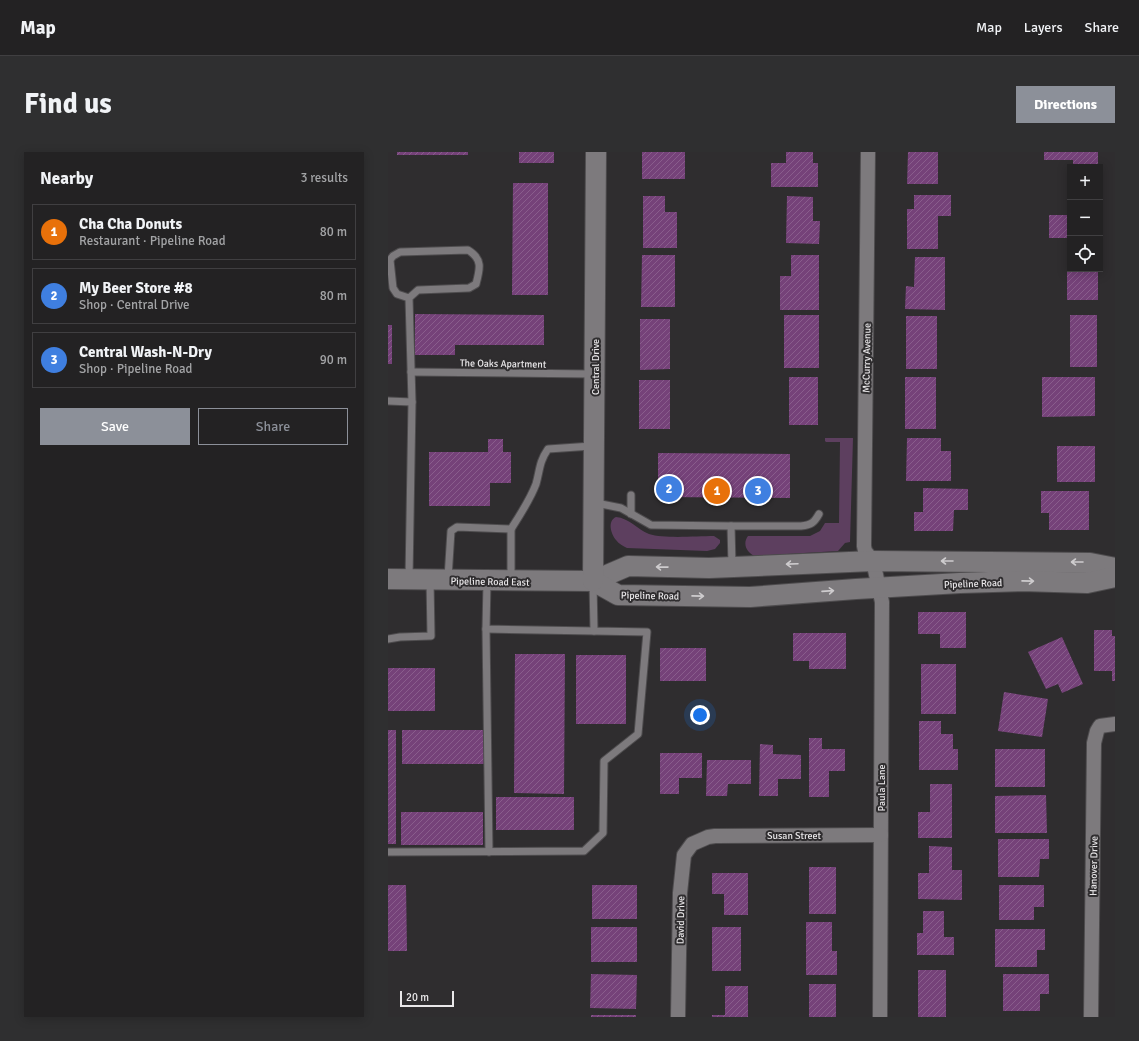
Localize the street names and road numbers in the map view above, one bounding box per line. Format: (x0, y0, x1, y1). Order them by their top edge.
street label: McCurry Avenue (860, 323, 874, 393)
street label: Central Drive (590, 339, 602, 395)
street label: The Oaks Apartment (460, 357, 547, 371)
street label: Pipeline Road East (450, 575, 530, 589)
street label: Pipeline Road (944, 577, 1002, 591)
street label: Pipeline Road (621, 589, 679, 603)
street label: Paula Lane (876, 765, 888, 811)
street label: Susan Street (767, 830, 822, 842)
street label: Hanover Drive (1087, 836, 1101, 896)
street label: David Drive (675, 896, 687, 944)

